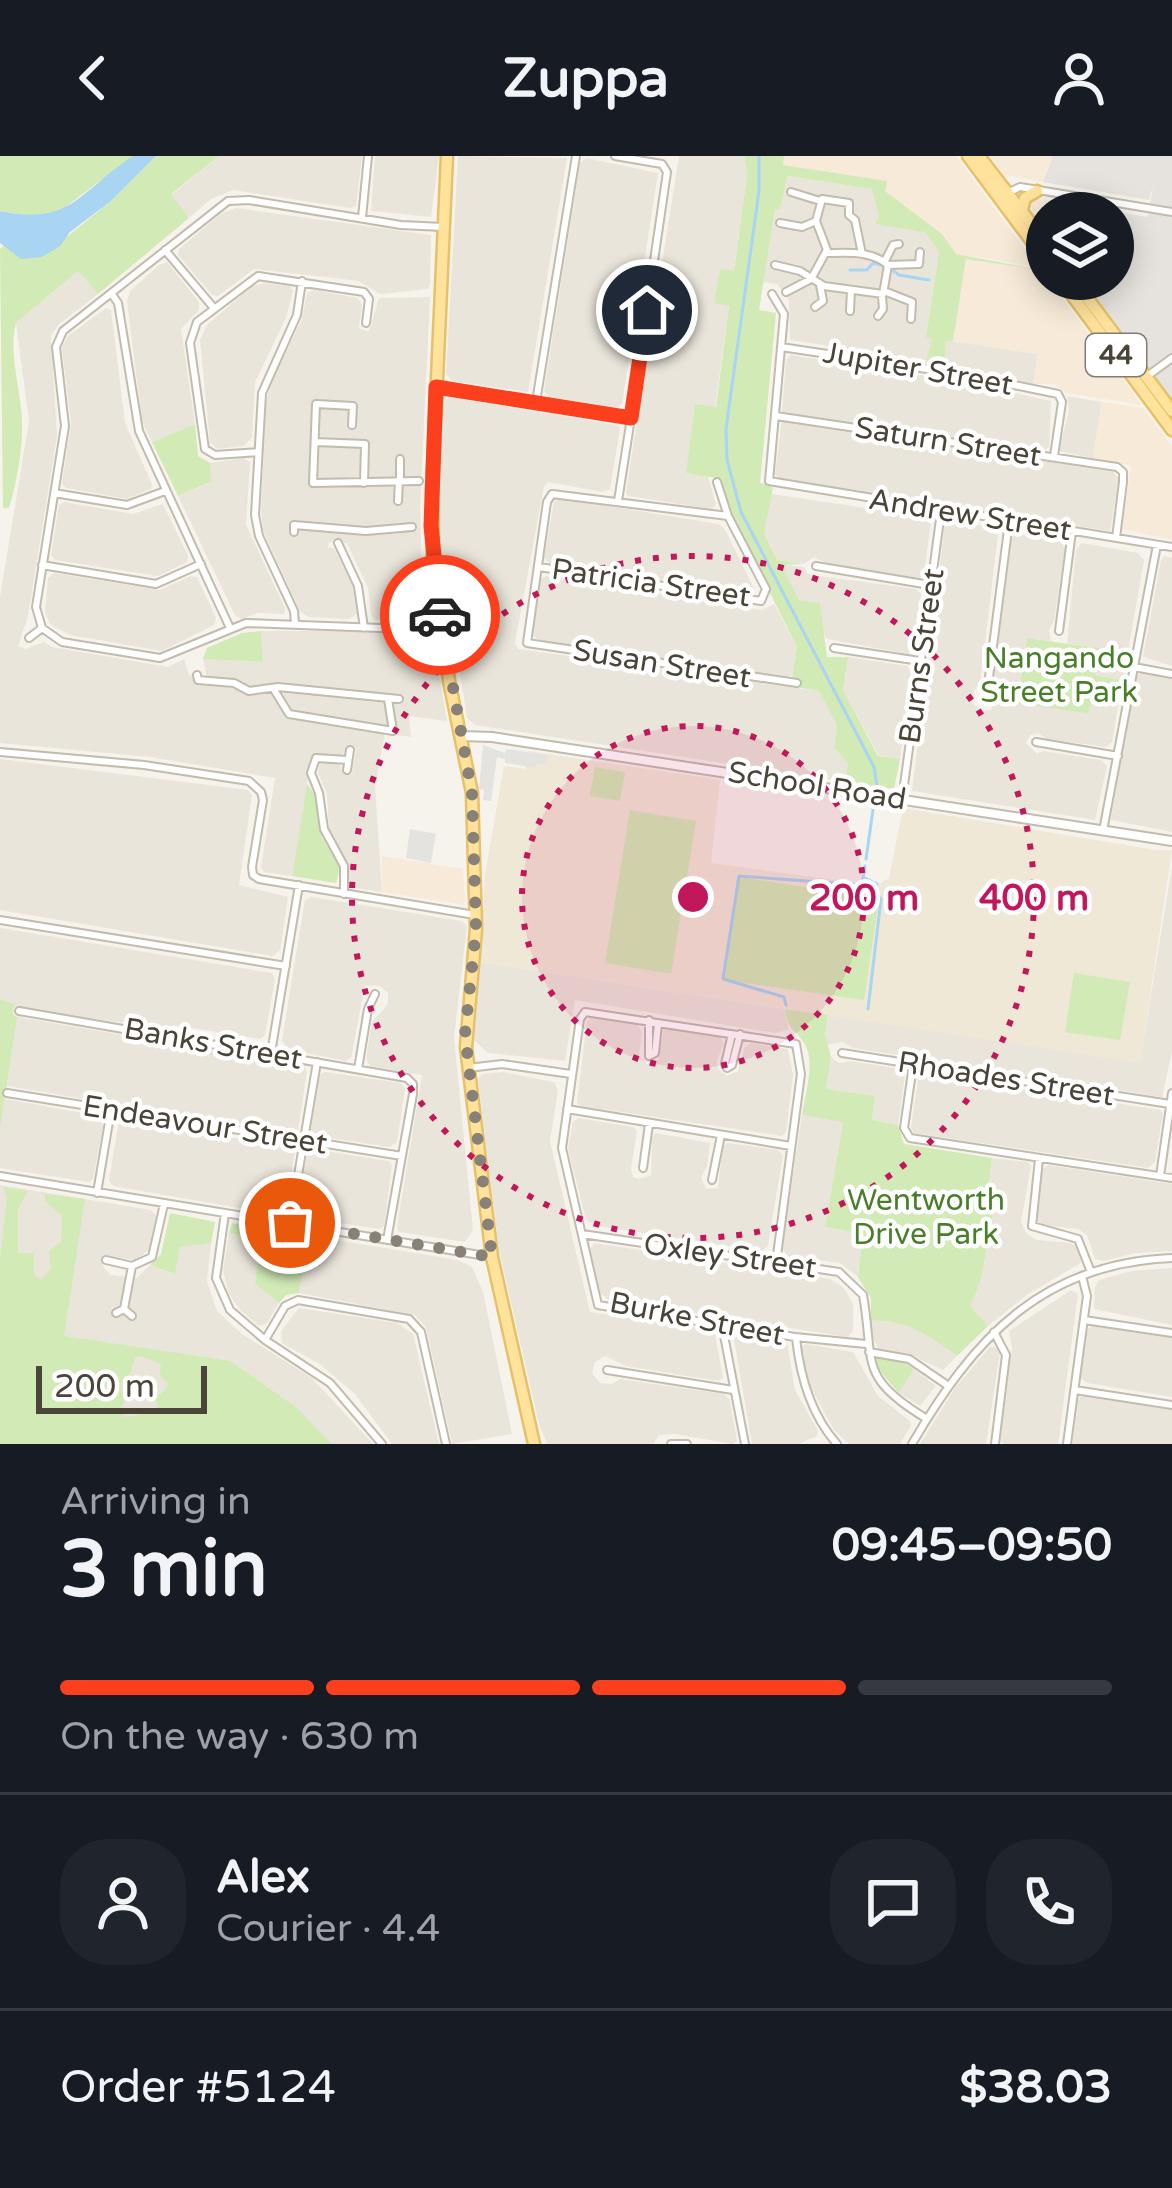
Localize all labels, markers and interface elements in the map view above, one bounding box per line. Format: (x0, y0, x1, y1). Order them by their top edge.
icon: back (60, 45, 126, 111)
icon: person (1046, 45, 1112, 111)
text: Zuppa (503, 46, 669, 111)
map controls (1026, 192, 1134, 300)
button: layers (1026, 192, 1134, 300)
pin (596, 259, 698, 361)
icon: home (614, 277, 680, 343)
street label: Jupiter Street (820, 334, 1016, 404)
road number: 44 (1086, 334, 1146, 376)
street label: Saturn Street (852, 409, 1044, 475)
street label: Andrew Street (866, 481, 1074, 549)
street label: Patricia Street (549, 551, 753, 615)
courier (380, 555, 500, 675)
street label: Burns Street (891, 566, 953, 746)
icon: car (407, 582, 473, 648)
street label: Susan Street (570, 632, 754, 696)
park label: Nangando Street Park (980, 640, 1138, 711)
street label: School Road (725, 754, 909, 818)
centre of rings (672, 876, 714, 918)
text: 200 m (809, 877, 919, 920)
text: 400 m (979, 877, 1089, 920)
street label: Banks Street (121, 1010, 305, 1078)
street label: Rhoades Street (895, 1044, 1117, 1114)
street label: Endeavour Street (80, 1087, 330, 1163)
pin (239, 1172, 341, 1274)
park label: Wentworth Drive Park (847, 1182, 1005, 1253)
icon: bag (257, 1190, 323, 1256)
street label: Oxley Street (641, 1226, 819, 1286)
street label: Burke Street (607, 1284, 787, 1354)
scale bar (36, 1360, 207, 1413)
text: 200 m (54, 1367, 155, 1406)
text: Arriving in (60, 1478, 251, 1525)
text: 09:45–09:50 (832, 1519, 1112, 1573)
text: 3 min (60, 1523, 268, 1617)
text: On the way · 630 m (60, 1713, 419, 1760)
button: person (60, 1839, 186, 1965)
button: chat (830, 1839, 956, 1965)
button: phone (986, 1839, 1112, 1965)
text: Alex (216, 1851, 310, 1905)
text: Courier · 4.4 (216, 1905, 440, 1952)
text: Order #5124 (60, 2061, 336, 2115)
text: $38.03 (960, 2061, 1112, 2115)

